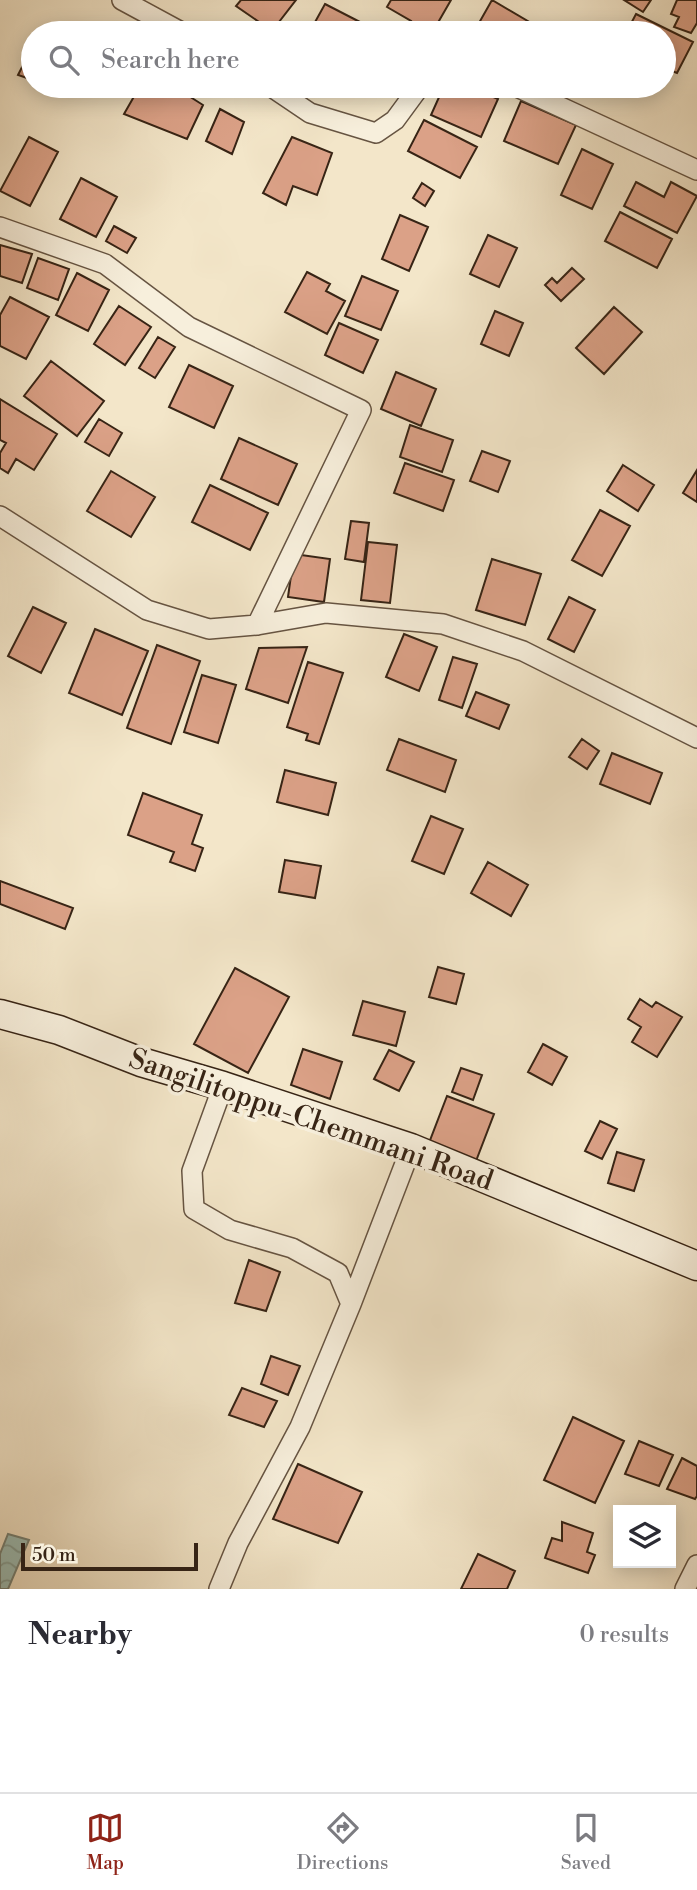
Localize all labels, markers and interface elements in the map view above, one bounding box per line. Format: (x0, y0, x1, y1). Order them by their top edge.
search box (21, 21, 676, 98)
icon: search (45, 41, 83, 79)
text: Search here (101, 44, 240, 76)
street label: Sangilitoppu-Chemmani Road (124, 1041, 498, 1199)
map controls (613, 1505, 676, 1568)
button: layers (613, 1505, 676, 1568)
scale bar (21, 1540, 198, 1572)
text: 50 m (32, 1543, 76, 1567)
text: Nearby (28, 1616, 132, 1654)
text: 0 results (579, 1621, 669, 1649)
tab: Map (86, 1809, 124, 1875)
tab: Directions (297, 1809, 388, 1875)
tab: Saved (561, 1809, 611, 1875)

